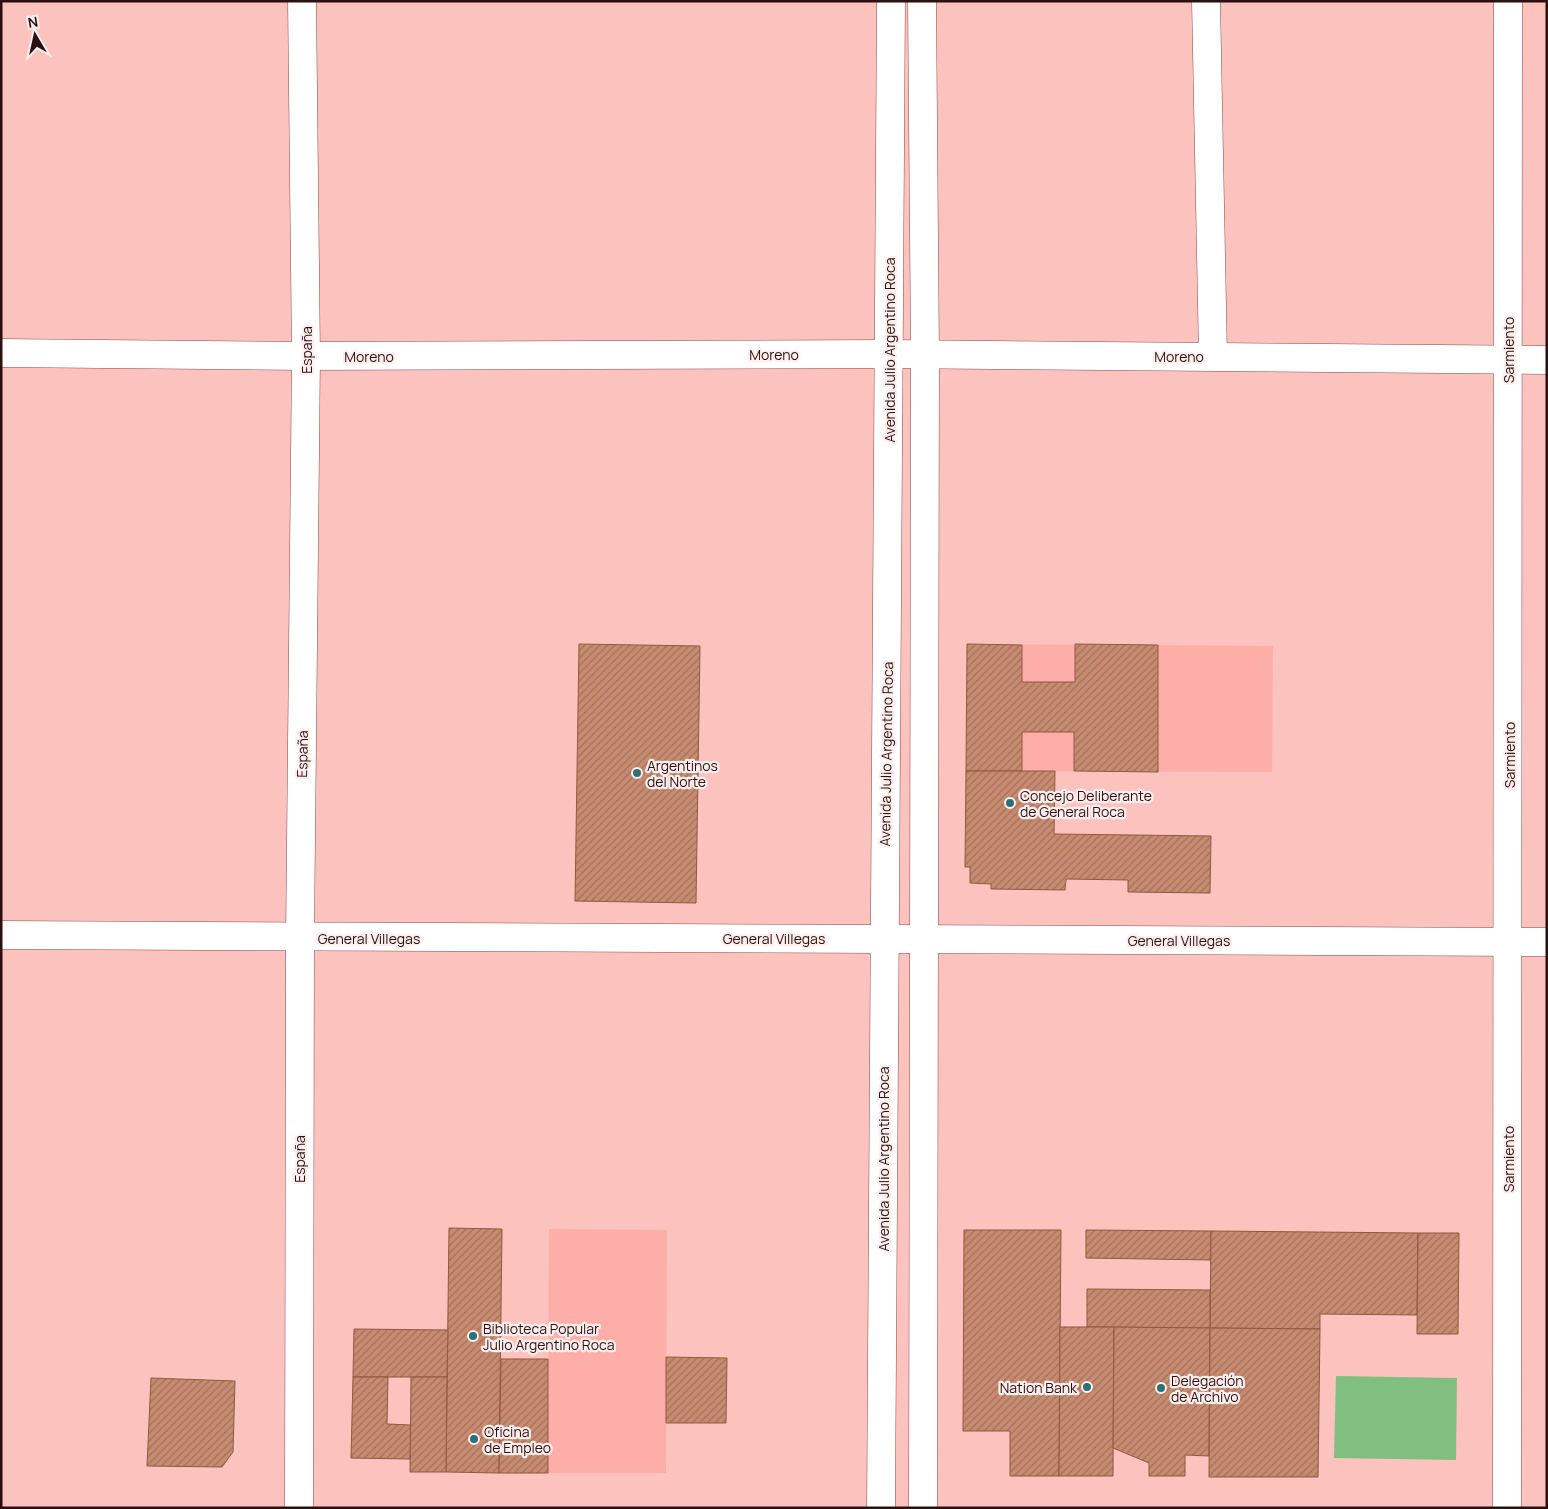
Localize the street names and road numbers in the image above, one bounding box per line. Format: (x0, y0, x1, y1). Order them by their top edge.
street label: Avenida Julio Argentino Roca (880, 257, 899, 443)
street label: Sarmiento (1499, 317, 1518, 383)
street label: España (297, 326, 316, 374)
street label: Moreno (749, 345, 799, 364)
street label: Moreno (344, 347, 394, 366)
street label: Moreno (1154, 347, 1204, 366)
street label: Avenida Julio Argentino Roca (875, 661, 897, 847)
street label: Sarmiento (1500, 722, 1519, 788)
street label: España (292, 730, 312, 778)
street label: General Villegas (318, 929, 420, 948)
street label: General Villegas (723, 929, 825, 948)
street label: General Villegas (1128, 931, 1230, 950)
street label: Avenida Julio Argentino Roca (874, 1066, 893, 1252)
street label: Sarmiento (1499, 1126, 1518, 1192)
street label: España (290, 1135, 309, 1183)

